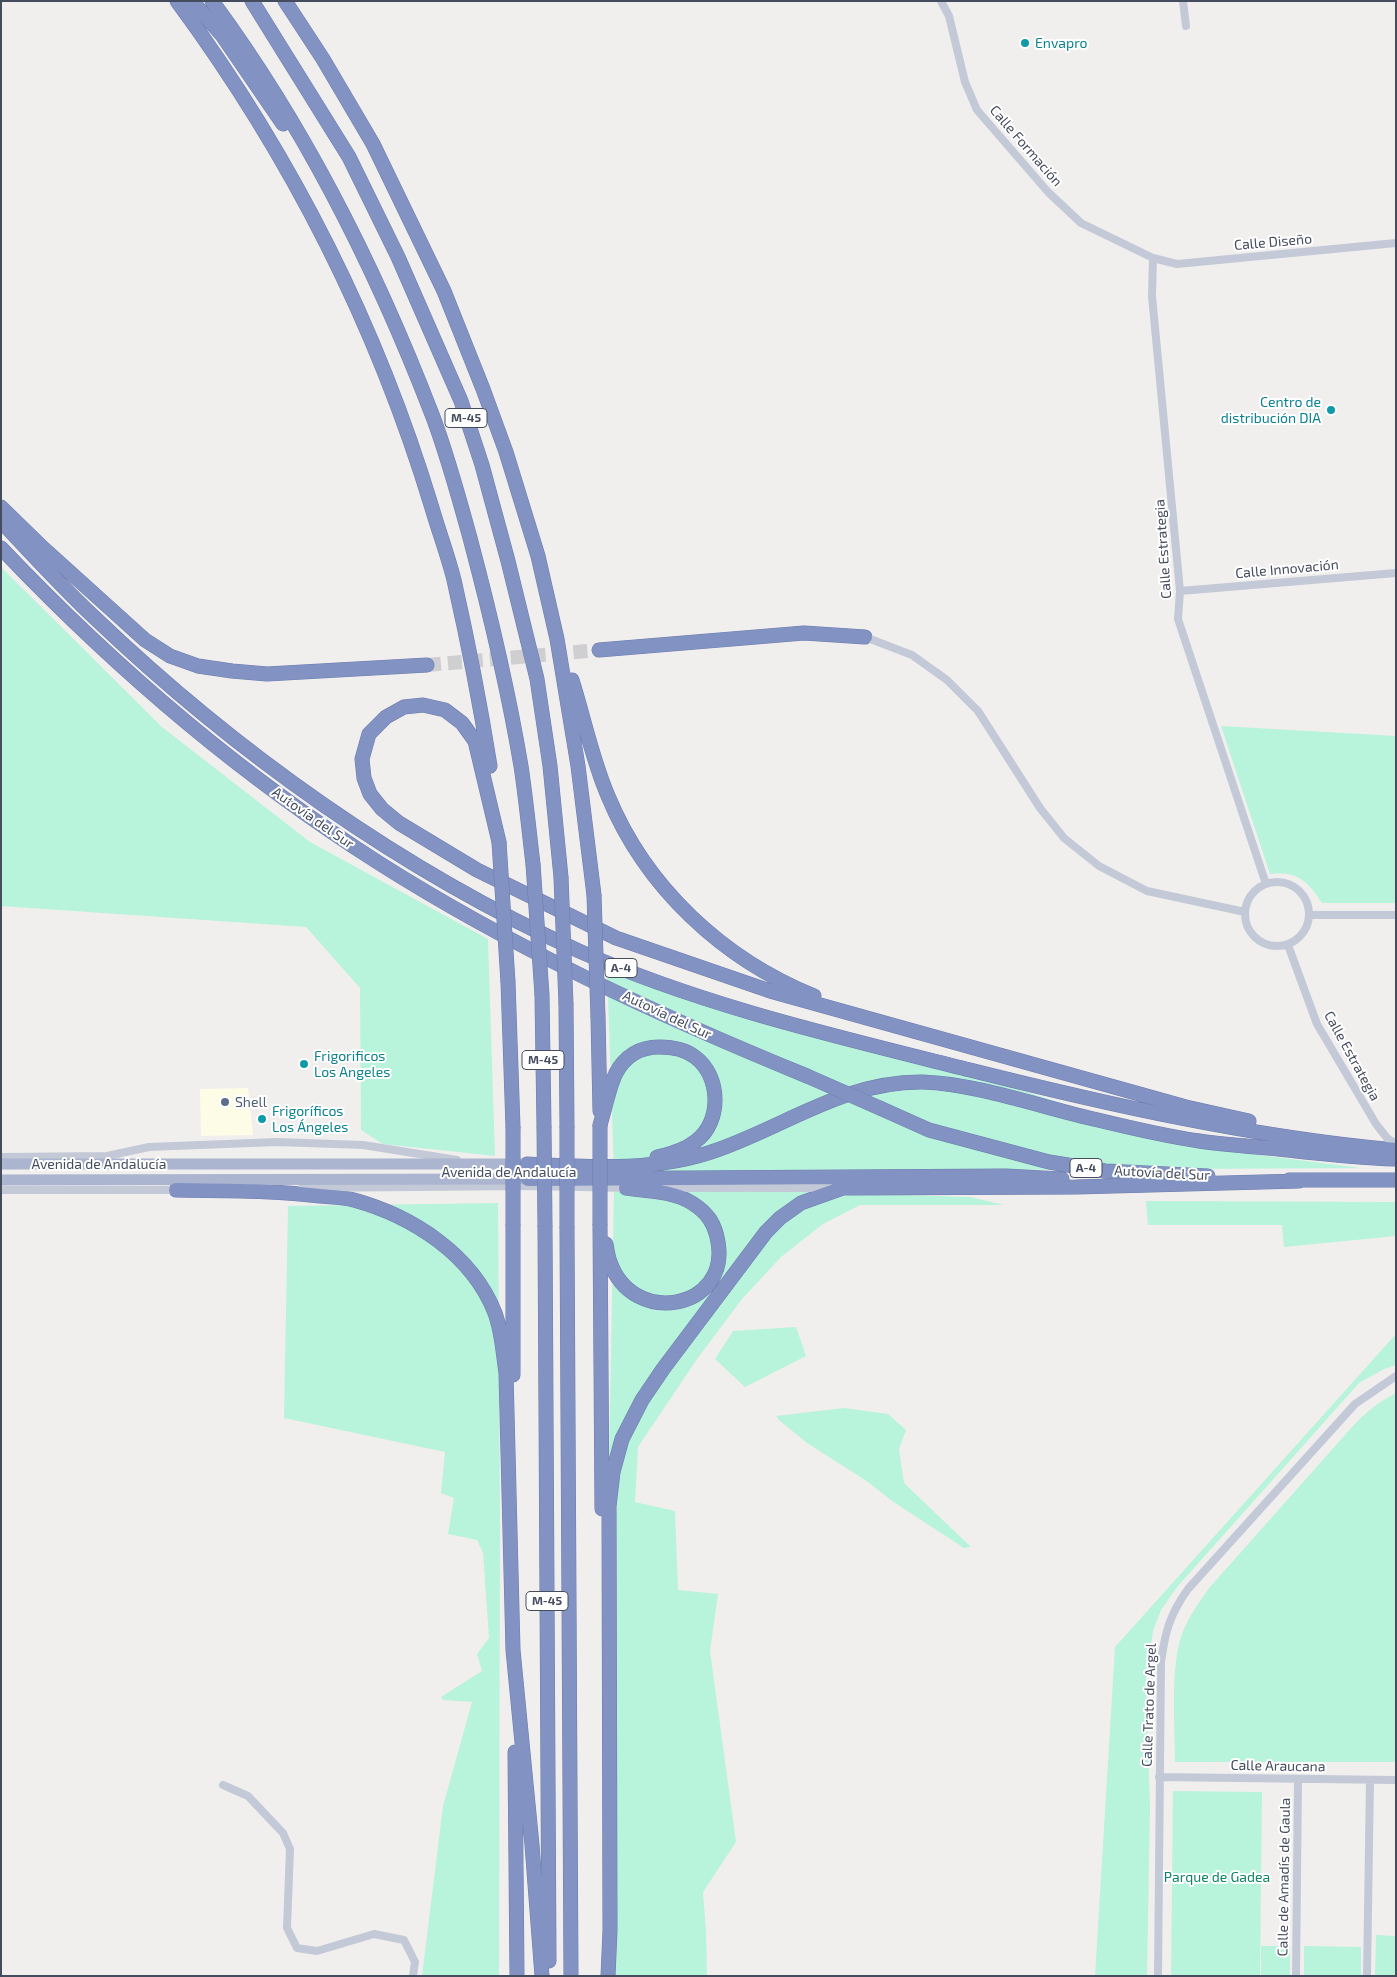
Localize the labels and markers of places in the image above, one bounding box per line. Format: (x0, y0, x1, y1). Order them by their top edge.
place label: Envapro (1035, 35, 1088, 51)
marker: Envapro (1019, 37, 1031, 49)
place label: Centro de distribución DIA (1221, 394, 1321, 427)
marker: Centro de distribución DIA (1325, 404, 1337, 416)
place label: Frigorificos Los Angeles (314, 1048, 390, 1080)
marker: Frigorificos Los Angeles (298, 1058, 310, 1070)
place label: Shell (235, 1094, 267, 1110)
marker: Shell (219, 1096, 231, 1108)
place label: Frigoríficos Los Ángeles (272, 1103, 348, 1136)
marker: Frigoríficos Los Ángeles (256, 1113, 268, 1125)

